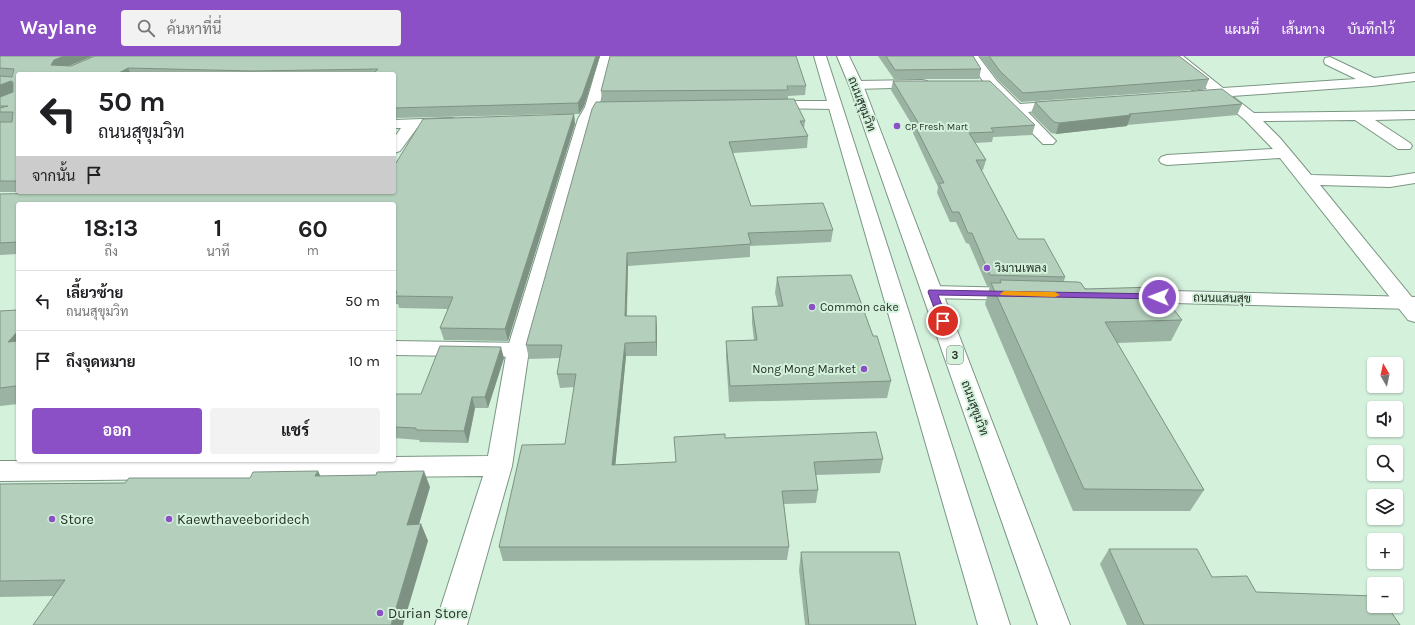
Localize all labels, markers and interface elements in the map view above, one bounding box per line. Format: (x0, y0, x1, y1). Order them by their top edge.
search box (121, 10, 401, 46)
text: Waylane (20, 17, 97, 39)
icon: search (135, 17, 157, 39)
text: ค้นหาที่นี่ (167, 20, 222, 38)
text: แผนที่ (1224, 21, 1259, 38)
text: เส้นทาง (1281, 21, 1325, 38)
text: บันทึกไว้ (1347, 21, 1395, 38)
street label: ถนนสุขุมวิท (843, 75, 879, 134)
text: 50 m (98, 85, 166, 118)
icon: left (32, 88, 84, 140)
text: ถนนสุขุมวิท (98, 121, 185, 143)
marker: CP Fresh Mart (892, 121, 902, 131)
place label: CP Fresh Mart (905, 121, 968, 133)
icon: arrive (83, 164, 105, 186)
text: จากนั้น (32, 167, 75, 185)
text: 18:13 (84, 214, 138, 242)
text: 1 (214, 214, 222, 242)
text: 60 (298, 215, 328, 243)
text: m (307, 243, 319, 258)
text: ถึง (105, 244, 118, 259)
text: นาที (207, 244, 230, 259)
place label: วิมานเพลง (994, 261, 1047, 275)
marker: วิมานเพลง (982, 263, 992, 273)
position arrow (1138, 276, 1180, 318)
text: เลี้ยวซ้าย (66, 284, 123, 302)
icon: left (32, 290, 54, 312)
street label: ถนนแสนสุข (1193, 290, 1251, 308)
text: 50 m (345, 292, 380, 310)
place label: Common cake (820, 300, 899, 314)
marker: Common cake (807, 302, 817, 312)
text: ถนนสุขุมวิท (66, 304, 129, 319)
pin (926, 304, 960, 338)
icon: arrive (932, 310, 954, 332)
road number: 3 (947, 346, 963, 364)
icon: arrive (32, 350, 54, 372)
text: 10 m (349, 352, 380, 370)
text: ถึงจุดหมาย (66, 353, 136, 371)
north arrow (1367, 357, 1403, 393)
map controls (1367, 357, 1403, 613)
place label: Nong Mong Market (752, 362, 856, 376)
marker: Nong Mong Market (859, 364, 869, 374)
street label: ถนนสุขุมวิท (957, 378, 991, 438)
button: sound (1367, 401, 1403, 437)
button: ออก (32, 408, 202, 454)
button: แชร์ (210, 408, 380, 454)
button: search (1367, 445, 1403, 481)
button: layers (1367, 489, 1403, 525)
place label: Store (60, 511, 94, 528)
place label: Kaewthaveeboridech (177, 511, 310, 528)
marker: Store (47, 514, 57, 524)
marker: Kaewthaveeboridech (164, 514, 174, 524)
button: + (1367, 533, 1403, 569)
button: − (1367, 577, 1403, 613)
place label: Durian Store (388, 605, 468, 622)
marker: Durian Store (375, 608, 385, 618)

